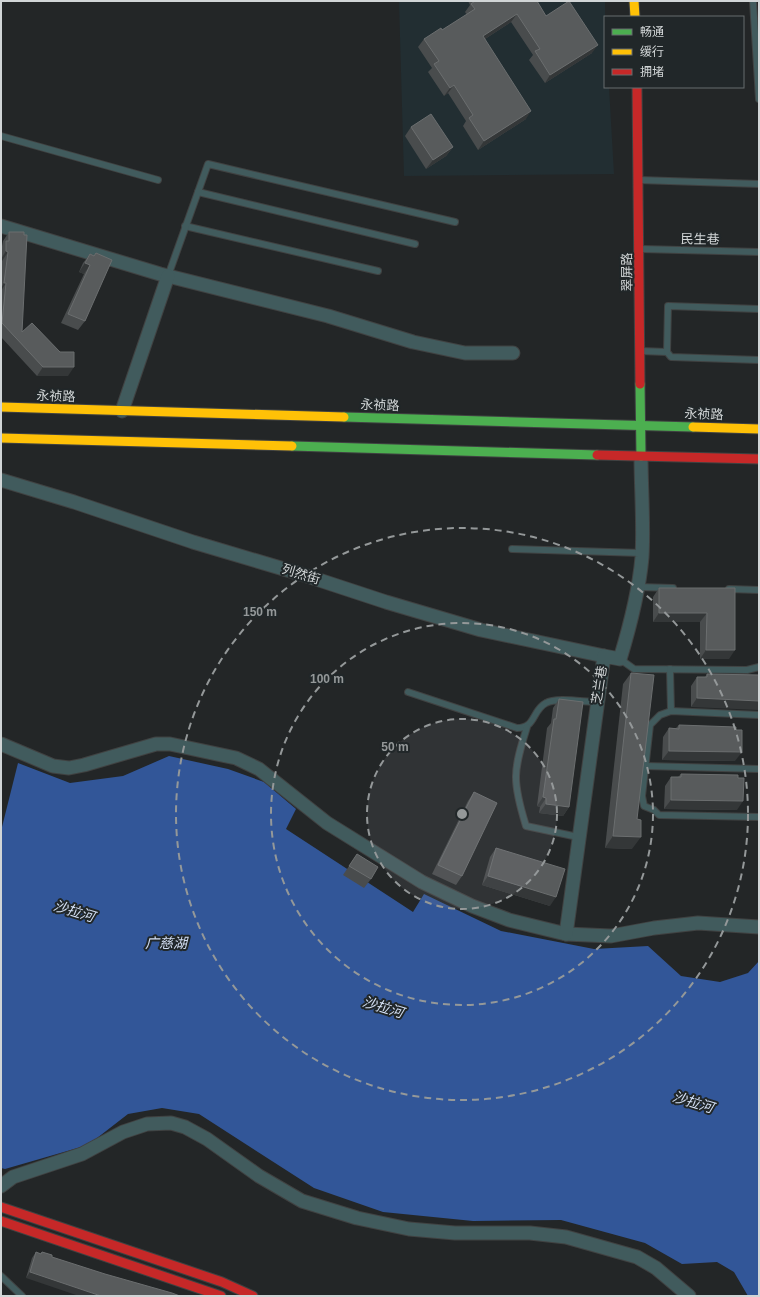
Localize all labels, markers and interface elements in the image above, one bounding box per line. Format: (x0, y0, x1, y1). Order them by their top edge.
legend (604, 16, 744, 88)
text: 畅通 (640, 25, 664, 39)
text: 缓行 (640, 45, 664, 59)
text: 拥堵 (640, 65, 664, 79)
street label: 民生巷 (680, 231, 720, 247)
street label: 翠屏路 (619, 252, 635, 292)
street label: 永祯路 (36, 388, 76, 404)
street label: 永祯路 (360, 397, 400, 413)
street label: 永祯路 (684, 406, 724, 422)
street label: 列然街 (280, 561, 322, 587)
text: 150 m (243, 605, 277, 619)
street label: 芝兰巷 (589, 665, 609, 705)
text: 100 m (310, 672, 344, 686)
text: 50 m (381, 740, 409, 754)
centre of rings (455, 807, 469, 821)
water label: 沙拉河 (52, 897, 99, 926)
water label: 广慈湖 (145, 935, 189, 951)
water label: 沙拉河 (361, 993, 408, 1022)
water label: 沙拉河 (671, 1088, 718, 1117)

